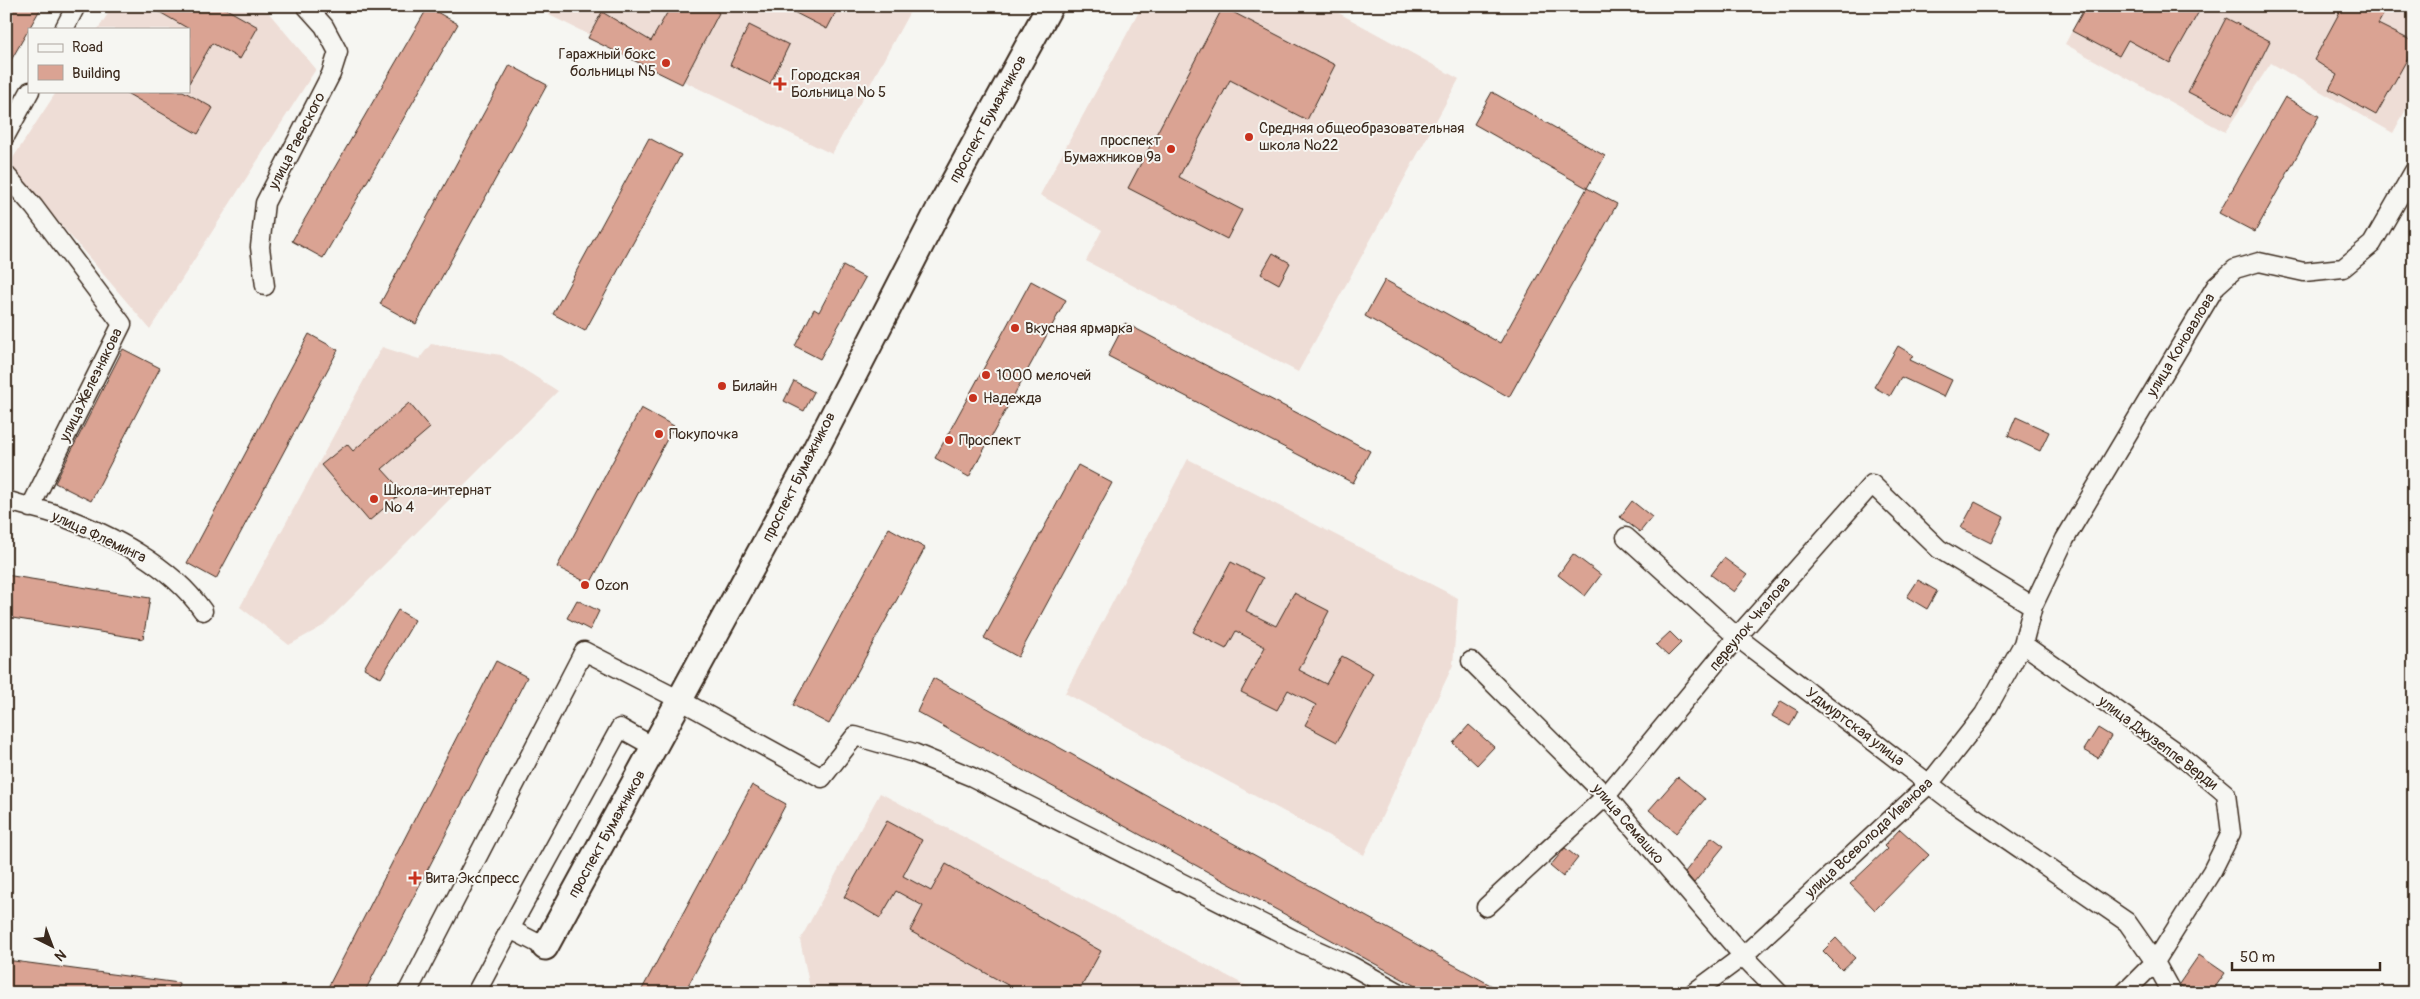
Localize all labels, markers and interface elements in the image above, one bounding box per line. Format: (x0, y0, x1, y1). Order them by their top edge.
legend (28, 28, 190, 92)
text: Road (72, 38, 103, 57)
place label: Гаражный бокс больницы N5 (559, 45, 656, 81)
street label: проспект Бумажников (945, 52, 1031, 186)
marker: Гаражный бокс больницы N5 (660, 57, 672, 69)
text: Building (72, 64, 120, 83)
place label: Городская Больница № 5 (791, 66, 886, 102)
marker: Городская Больница № 5 (773, 77, 787, 91)
street label: улица Раевского (264, 89, 330, 194)
place label: Средняя общеобразовательная школа №22 (1259, 119, 1464, 155)
place label: проспект Бумажников 9а (1064, 131, 1161, 167)
marker: Средняя общеобразовательная школа №22 (1243, 131, 1255, 143)
marker: проспект Бумажников 9а (1165, 143, 1177, 155)
street label: улица Коновалова (2142, 290, 2219, 401)
place label: Вкусная ярмарка (1025, 319, 1133, 338)
marker: Вкусная ярмарка (1009, 322, 1021, 334)
street label: улица Железнякова (55, 325, 127, 446)
place label: 1000 мелочей (996, 366, 1091, 385)
marker: 1000 мелочей (980, 369, 992, 381)
place label: Билайн (732, 377, 777, 396)
marker: Билайн (716, 380, 728, 392)
place label: Надежда (983, 389, 1041, 408)
marker: Надежда (967, 392, 979, 404)
street label: проспект Бумажников (758, 409, 840, 545)
place label: Покупочка (669, 425, 738, 444)
marker: Покупочка (653, 428, 665, 440)
place label: Проспект (959, 431, 1022, 450)
marker: Проспект (943, 434, 955, 446)
place label: Школа-интернат № 4 (384, 481, 492, 517)
marker: Школа-интернат № 4 (368, 493, 380, 505)
street label: улица Флеминга (48, 506, 149, 567)
street label: переулок Чкалова (1705, 573, 1795, 675)
place label: Ozon (595, 576, 629, 595)
marker: Ozon (579, 579, 591, 591)
street label: Удмуртская улица (1802, 684, 1908, 770)
street label: улица Джузеппе Верди (2094, 691, 2222, 794)
street label: проспект Бумажников (564, 767, 650, 901)
street label: улица Всеволода Иванова (1800, 774, 1937, 903)
street label: улица Семашко (1587, 779, 1668, 868)
place label: Вита Экспресс (425, 869, 520, 888)
marker: Вита Экспресс (409, 872, 421, 884)
north arrow (28, 922, 78, 972)
scale bar (2232, 939, 2380, 971)
text: N (51, 946, 70, 965)
text: 50 m (2240, 948, 2275, 967)

